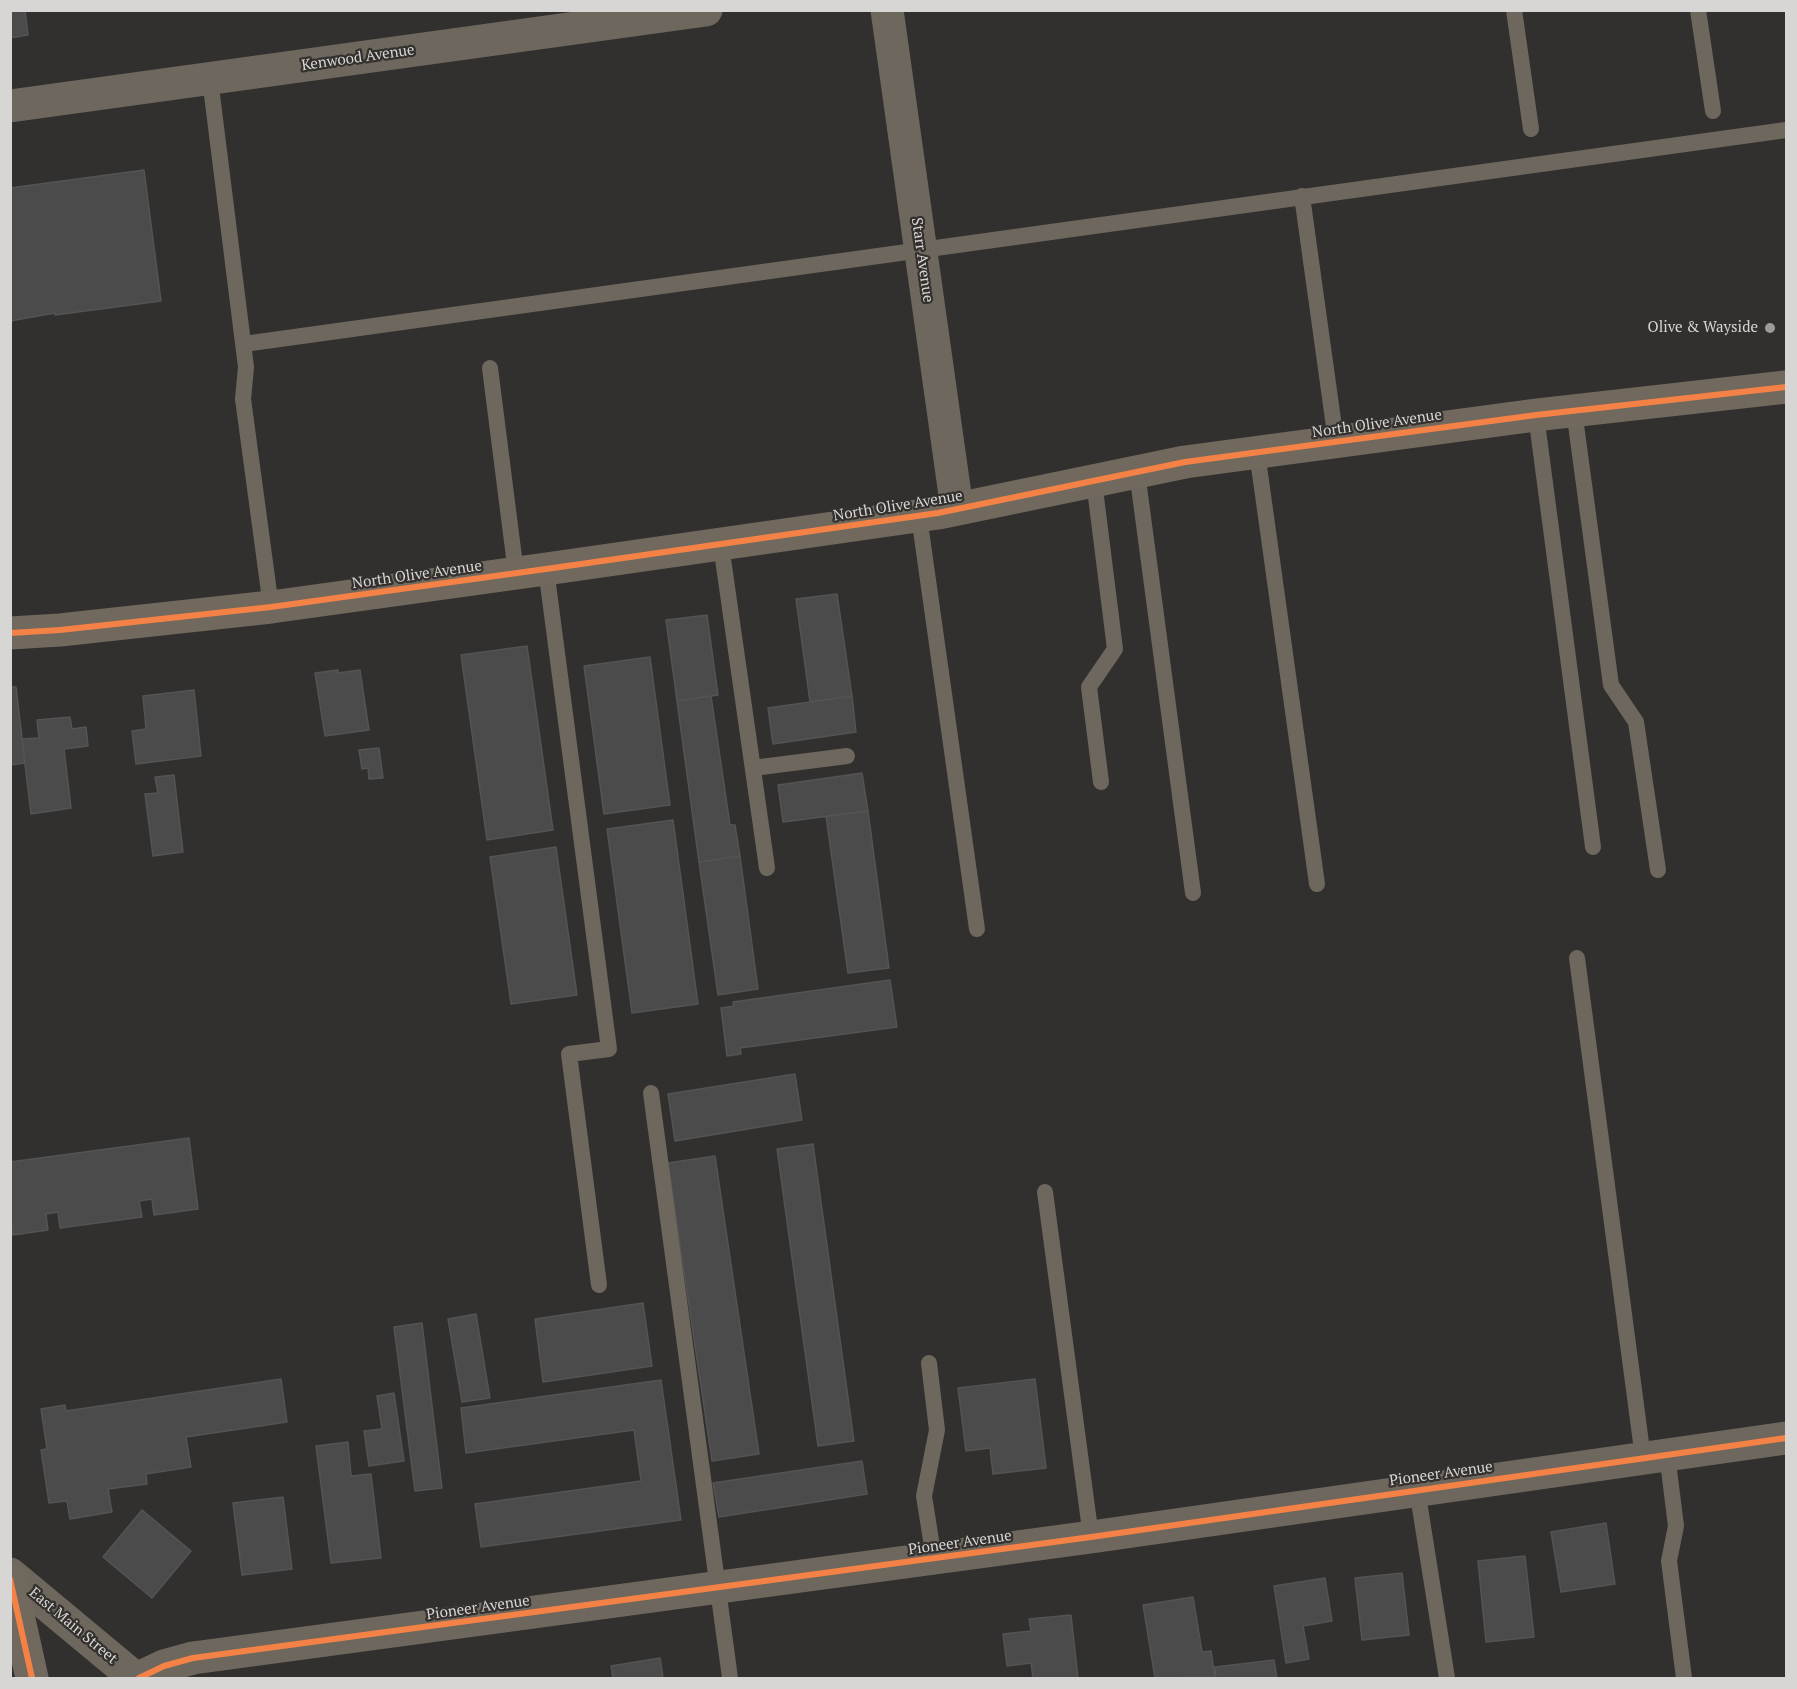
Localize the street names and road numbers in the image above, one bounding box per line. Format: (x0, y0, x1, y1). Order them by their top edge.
street label: Kenwood Avenue (300, 41, 416, 75)
street label: Starr Avenue (907, 216, 937, 304)
street label: North Olive Avenue (1311, 406, 1443, 442)
street label: North Olive Avenue (832, 487, 964, 525)
street label: North Olive Avenue (351, 557, 483, 593)
street label: Pioneer Avenue (1388, 1458, 1494, 1490)
street label: Pioneer Avenue (907, 1527, 1013, 1559)
street label: East Main Street (25, 1584, 121, 1668)
street label: Pioneer Avenue (425, 1592, 531, 1624)

